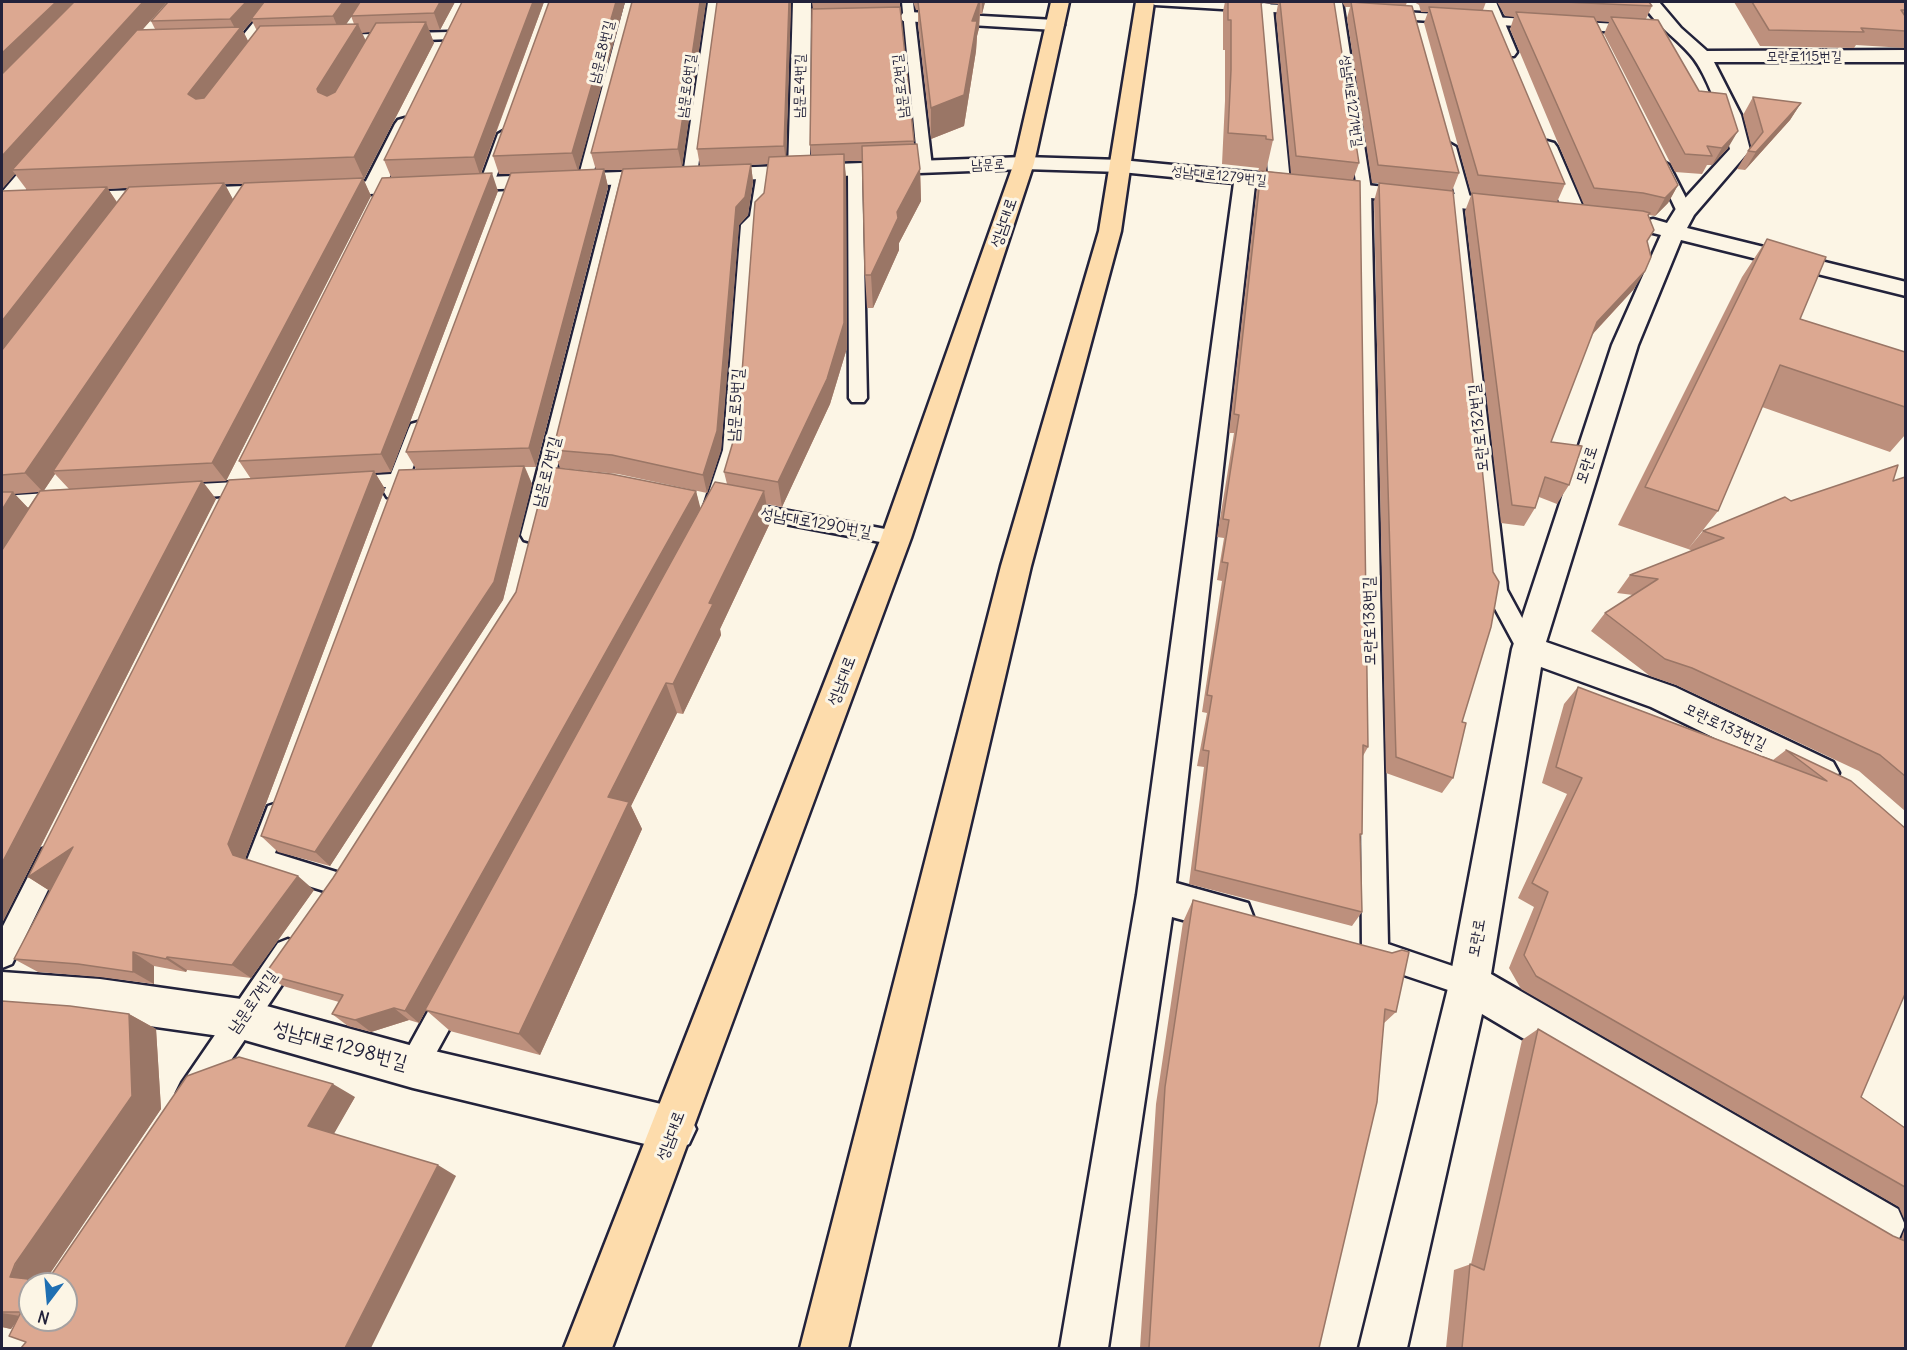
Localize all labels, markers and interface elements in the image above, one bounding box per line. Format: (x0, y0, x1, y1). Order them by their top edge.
street label: 남문로8번길 (586, 19, 618, 85)
street label: 모란로115번길 (1766, 49, 1842, 65)
street label: 남문로6번길 (674, 53, 700, 119)
street label: 남문로2번길 (889, 53, 913, 119)
street label: 남문로4번길 (791, 54, 809, 118)
street label: 성남대로1271번길 (1336, 54, 1366, 148)
street label: 남문로 (971, 156, 1005, 174)
street label: 성남대로1279번길 (1171, 163, 1267, 189)
street label: 성남대로 (987, 196, 1021, 250)
street label: 남문로5번길 (724, 368, 748, 442)
street label: 모란로132번길 (1465, 383, 1493, 473)
street label: 남문로7번길 (529, 435, 565, 509)
street label: 모란로 (1572, 444, 1602, 486)
street label: 성남대로1290번길 (759, 504, 873, 542)
street label: 모란로138번길 (1360, 576, 1380, 666)
street label: 성남대로 (824, 654, 860, 708)
street label: 모란로133번길 (1681, 700, 1769, 754)
street label: 모란로 (1464, 917, 1490, 959)
street label: 남문로7번길 (224, 967, 282, 1037)
street label: 성남대로1298번길 (270, 1016, 410, 1076)
street label: 성남대로 (653, 1109, 689, 1163)
north arrow (18, 1272, 78, 1332)
text: N (36, 1306, 52, 1329)

